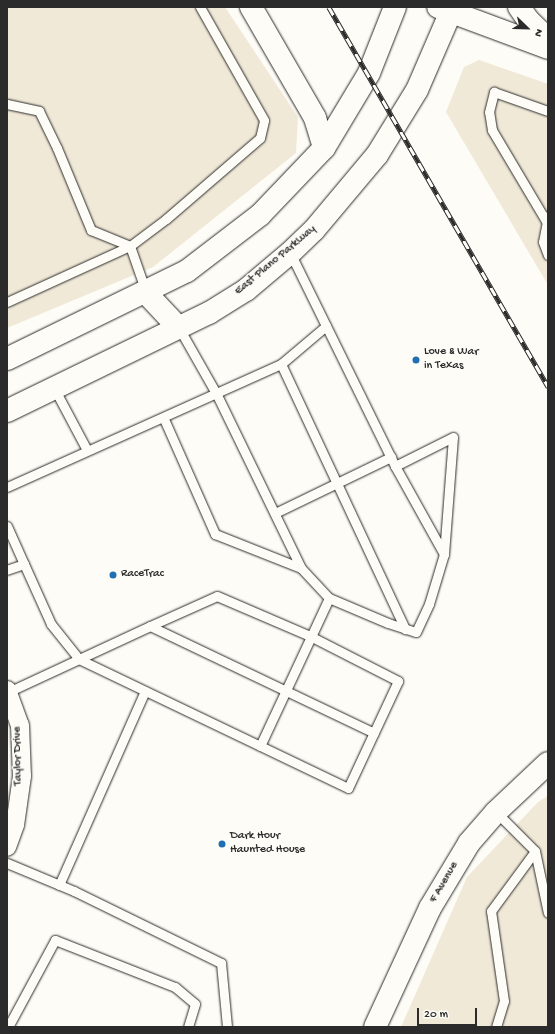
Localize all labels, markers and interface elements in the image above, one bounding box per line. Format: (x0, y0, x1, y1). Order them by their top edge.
north arrow (507, 8, 547, 48)
text: N (531, 27, 545, 38)
street label: East Plano Parkway (232, 223, 320, 299)
place label: Love & War in Texas (424, 346, 478, 374)
marker: Love & War in Texas (411, 355, 421, 365)
place label: RaceTrac (121, 568, 164, 582)
marker: RaceTrac (108, 570, 118, 580)
street label: Taylor Drive (11, 726, 27, 786)
place label: Dark Hour Haunted House (230, 830, 305, 858)
marker: Dark Hour Haunted House (217, 839, 227, 849)
street label: F Avenue (427, 860, 463, 906)
scale bar (419, 1000, 479, 1026)
text: 20 m (424, 1008, 448, 1022)

